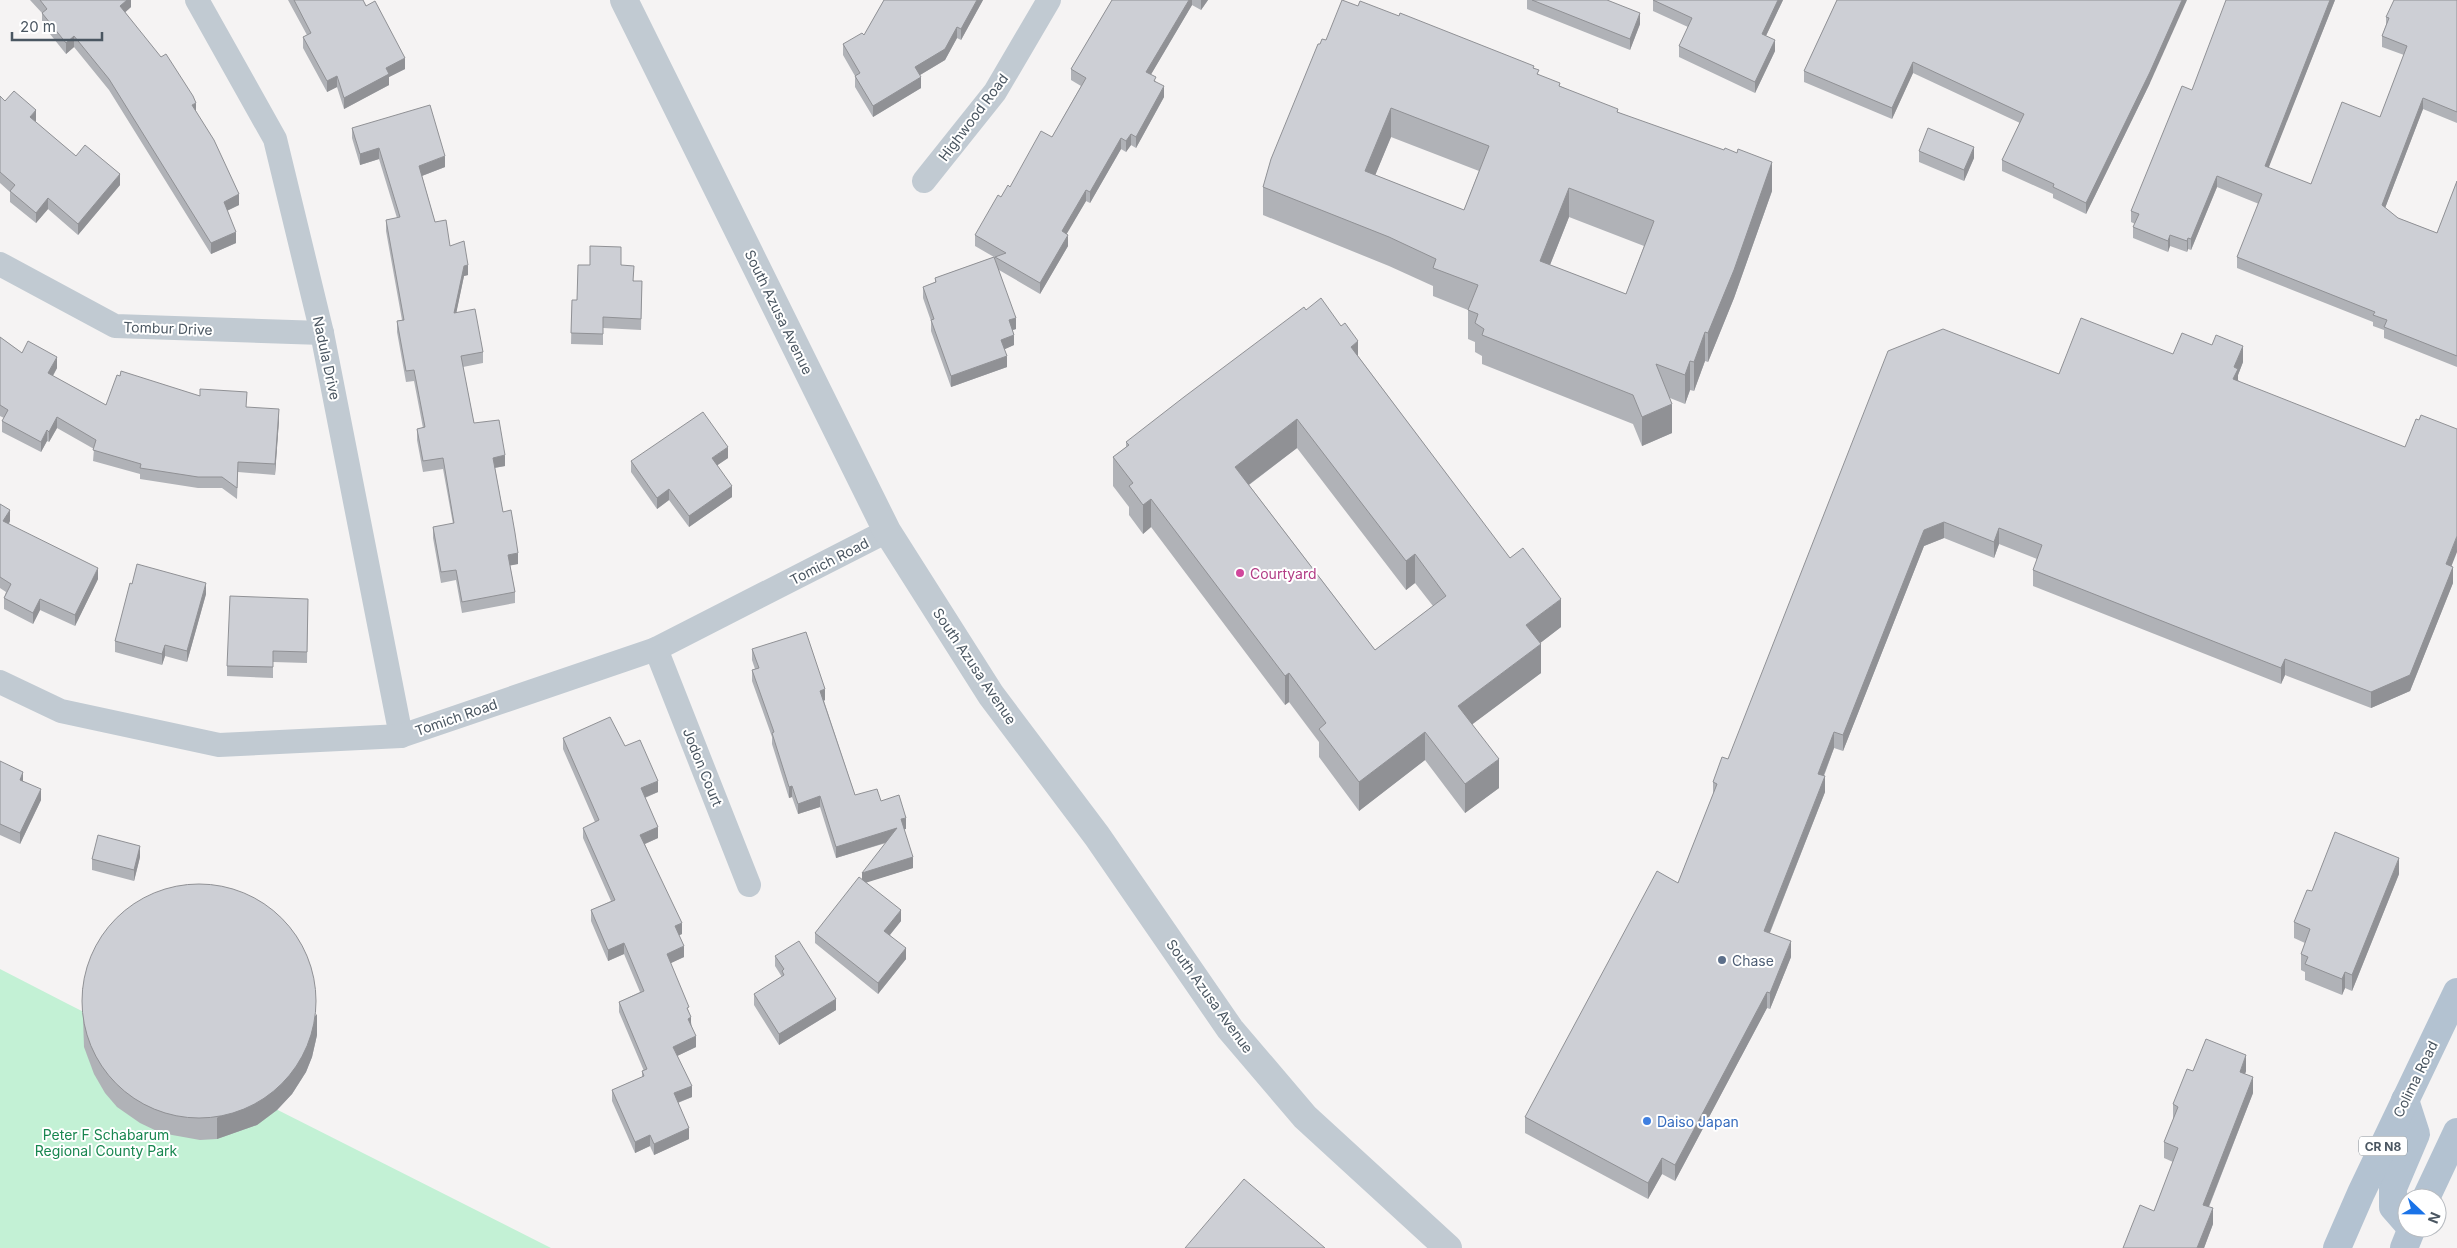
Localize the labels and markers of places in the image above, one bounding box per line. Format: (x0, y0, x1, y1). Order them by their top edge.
place label: Courtyard (1250, 565, 1317, 582)
marker: Courtyard (1234, 567, 1246, 579)
place label: Chase (1732, 952, 1774, 969)
marker: Chase (1716, 954, 1728, 966)
place label: Daiso Japan (1657, 1113, 1739, 1130)
marker: Daiso Japan (1641, 1115, 1653, 1127)

